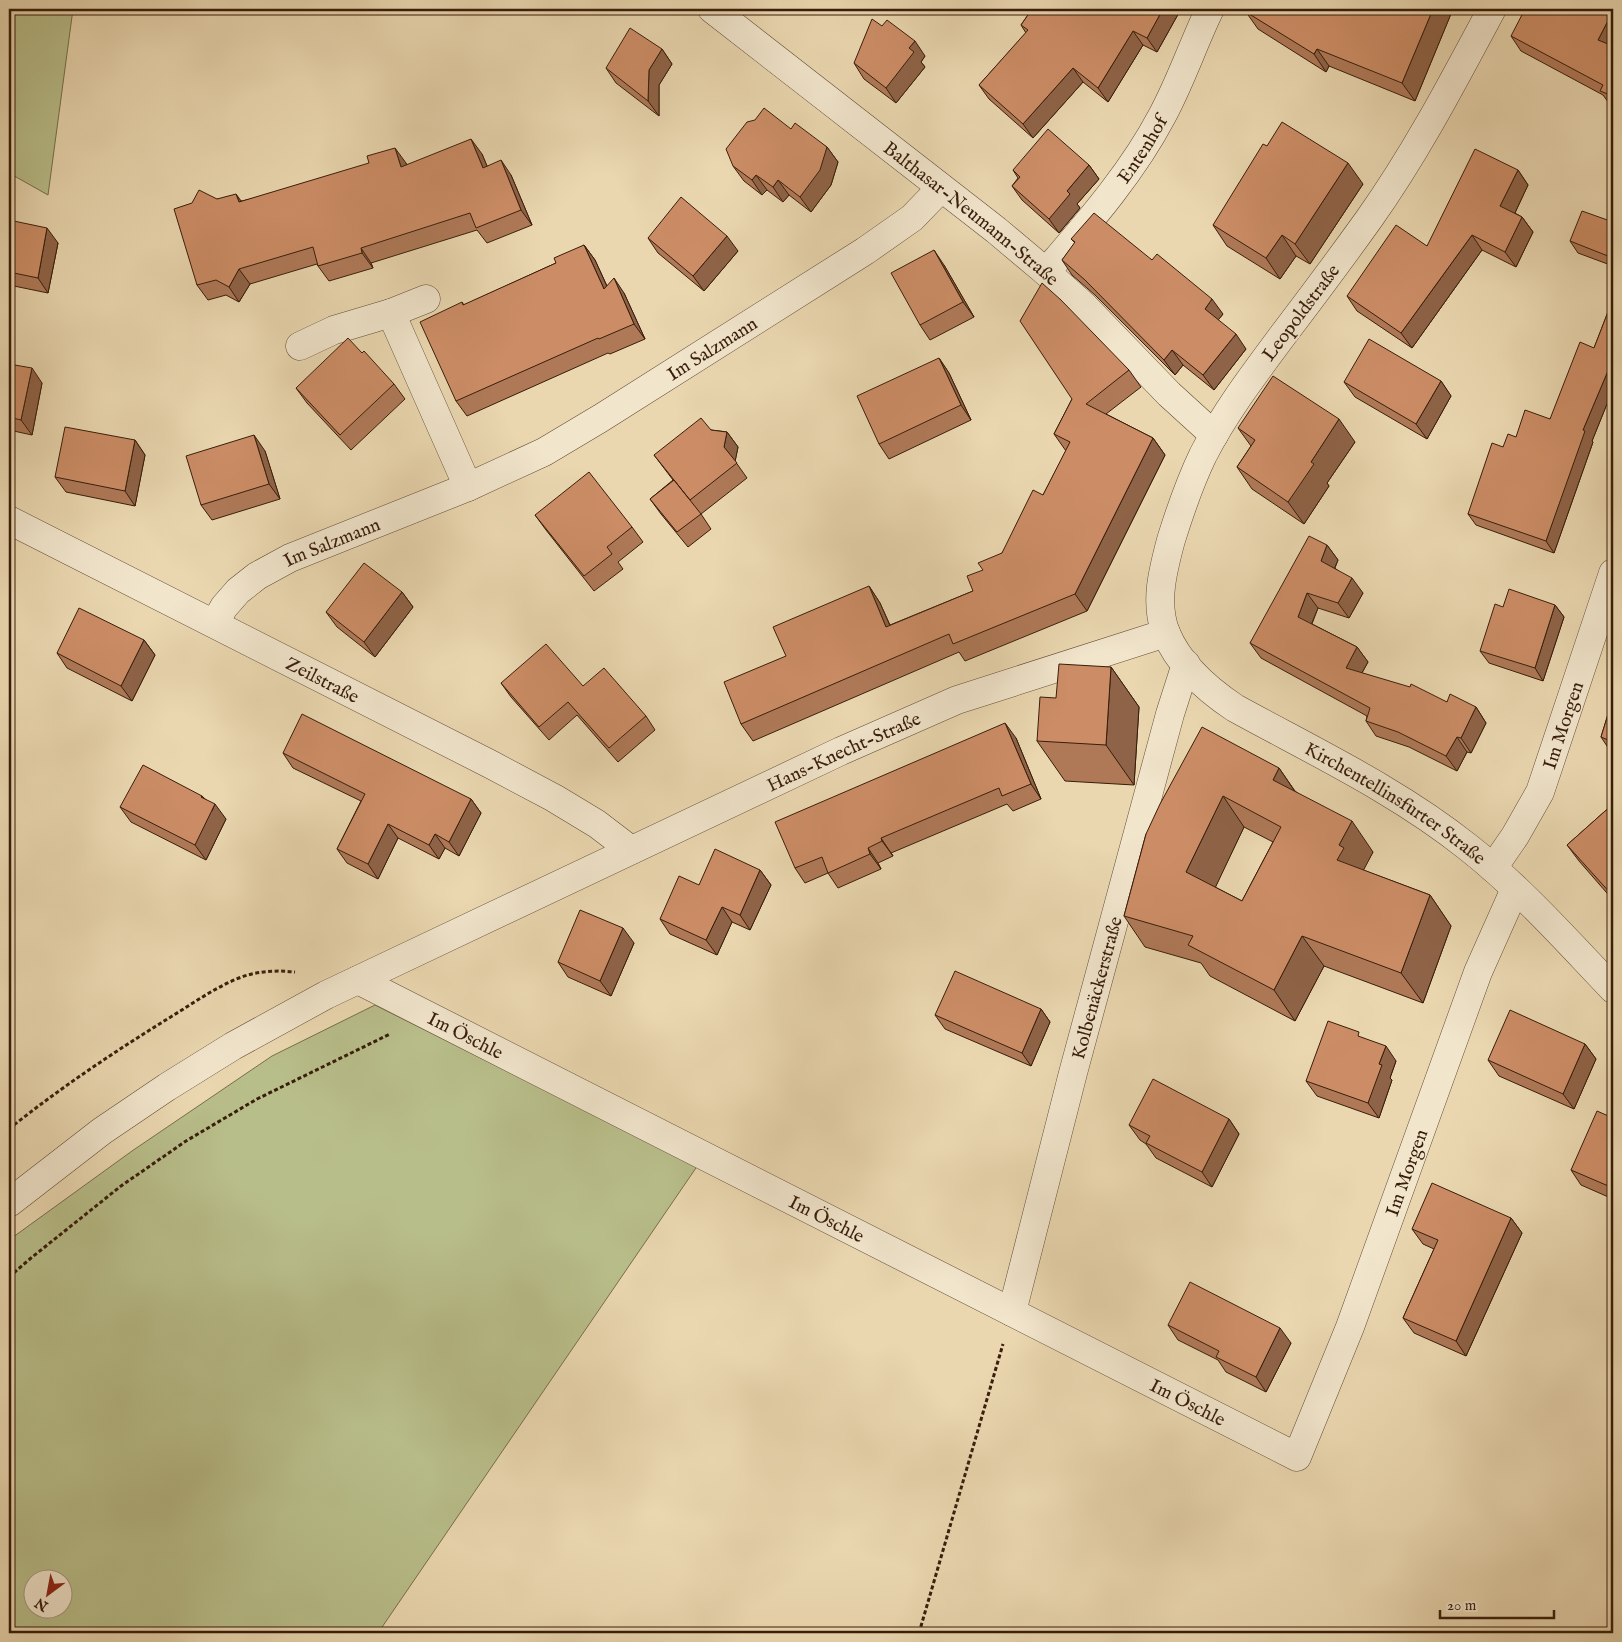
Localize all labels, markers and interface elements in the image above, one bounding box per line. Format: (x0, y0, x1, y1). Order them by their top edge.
street label: Entenhof (1113, 109, 1175, 189)
street label: Balthasar-Neumann-Straße (878, 137, 1063, 292)
street label: Leopoldstraße (1257, 260, 1346, 366)
street label: Im Salzmann (663, 312, 762, 387)
street label: Im Salzmann (280, 513, 384, 573)
street label: Zeilstraße (281, 652, 363, 710)
street label: Im Morgen (1538, 679, 1590, 773)
street label: Hans-Knecht-Straße (764, 707, 925, 798)
street label: Kirchentellinsfurter Straße (1300, 738, 1490, 871)
street label: Kolbenäckerstraße (1067, 914, 1129, 1062)
street label: Im Öschle (423, 1007, 507, 1066)
street label: Im Morgen (1381, 1126, 1434, 1220)
street label: Im Öschle (784, 1191, 868, 1249)
street label: Im Öschle (1145, 1374, 1229, 1433)
north arrow (22, 1570, 72, 1620)
scale bar (1440, 1587, 1553, 1619)
text: N (32, 1593, 52, 1616)
text: 20 m (1447, 1596, 1477, 1615)

